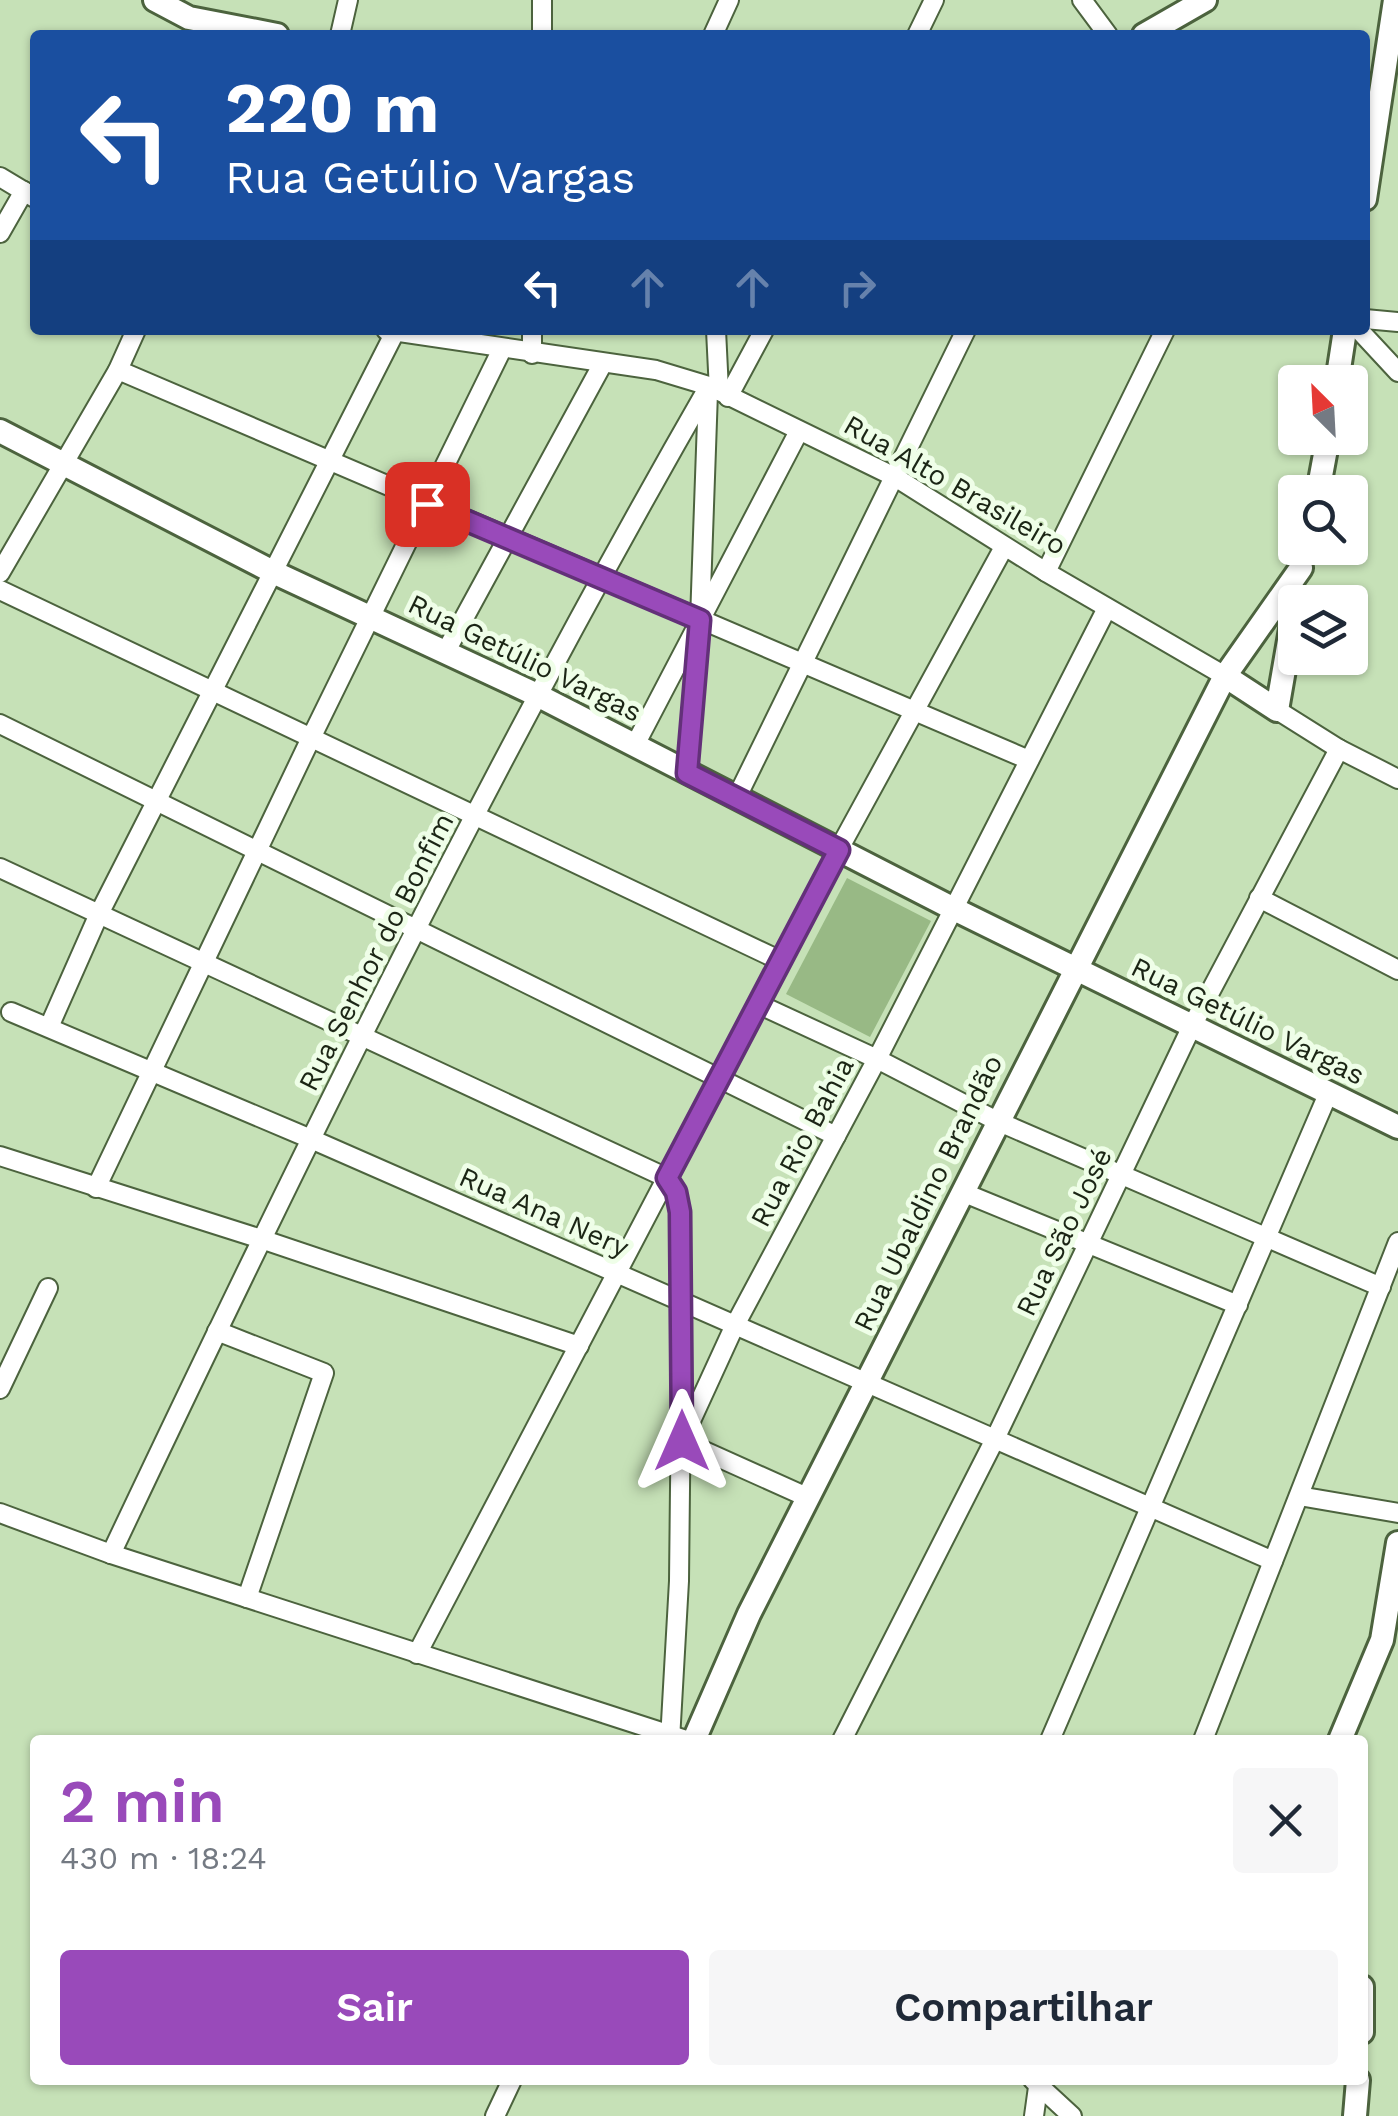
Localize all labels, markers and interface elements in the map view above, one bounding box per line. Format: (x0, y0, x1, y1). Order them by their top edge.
text: 220 m (225, 67, 439, 149)
icon: left (60, 70, 190, 200)
text: Rua Getúlio Vargas (225, 151, 635, 204)
icon: left (515, 260, 570, 315)
icon: ahead (620, 260, 675, 315)
icon: ahead (725, 260, 780, 315)
icon: right (830, 260, 885, 315)
north arrow (1278, 365, 1368, 455)
map controls (1278, 365, 1368, 675)
street label: Rua Alto Brasileiro (838, 408, 1072, 562)
pin (385, 462, 470, 547)
button: search (1278, 475, 1368, 565)
icon: arrive (400, 477, 455, 532)
button: layers (1278, 585, 1368, 675)
street label: Rua Getúlio Vargas (403, 587, 647, 729)
street label: Rua Senhor do Bonfim (291, 808, 461, 1096)
street label: Rua Getúlio Vargas (1126, 950, 1370, 1092)
street label: Rua Ubaldino Brandão (847, 1049, 1009, 1337)
street label: Rua Rio Bahia (743, 1051, 861, 1232)
street label: Rua São José (1009, 1143, 1119, 1321)
street label: Rua Ana Nery (454, 1160, 634, 1264)
position arrow (630, 1389, 734, 1493)
text: 2 min (60, 1766, 225, 1837)
button: close (1233, 1768, 1338, 1873)
text: 430 m · 18:24 (60, 1839, 267, 1877)
button: Sair (60, 1950, 689, 2065)
button: Compartilhar (709, 1950, 1338, 2065)

